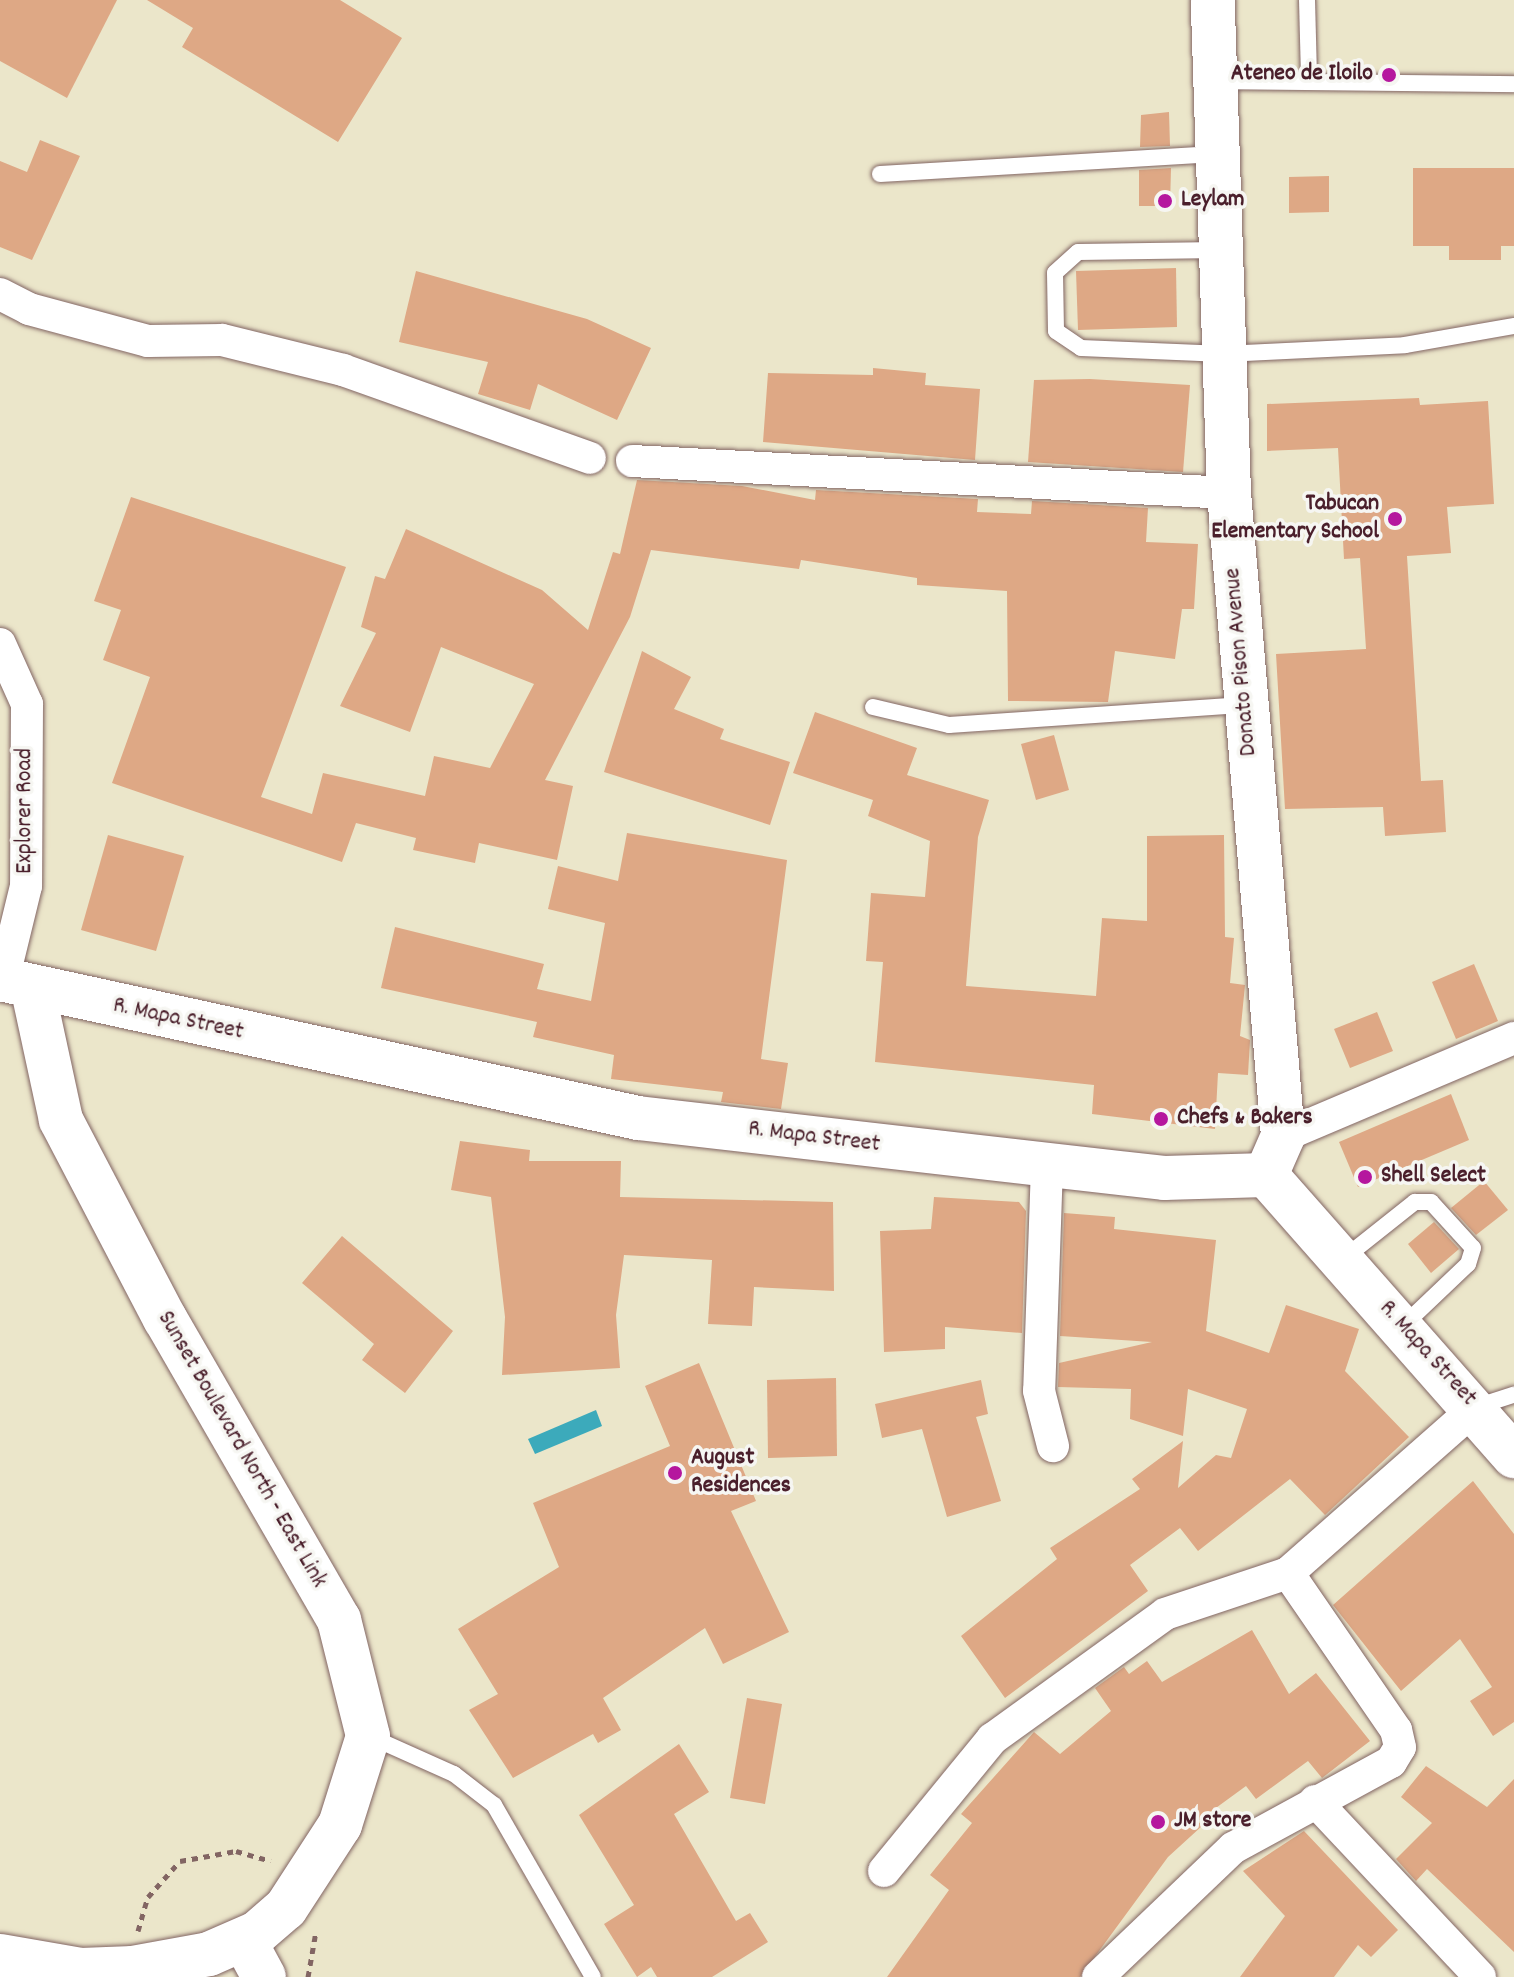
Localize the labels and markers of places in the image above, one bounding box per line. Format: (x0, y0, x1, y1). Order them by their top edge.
place label: Ateneo de Iloilo (1231, 61, 1373, 89)
marker: Ateneo de Iloilo (1380, 66, 1398, 84)
place label: Leylam (1181, 187, 1245, 215)
marker: Leylam (1156, 192, 1174, 210)
place label: Tabucan Elementary School (1211, 491, 1379, 547)
marker: Tabucan Elementary School (1386, 510, 1404, 528)
place label: Chefs & Bakers (1177, 1105, 1313, 1133)
marker: Chefs & Bakers (1152, 1110, 1170, 1128)
place label: Shell Select (1381, 1163, 1486, 1191)
marker: Shell Select (1356, 1168, 1374, 1186)
place label: August Residences (691, 1445, 791, 1501)
marker: August Residences (666, 1464, 684, 1482)
place label: JM store (1174, 1808, 1251, 1836)
marker: JM store (1149, 1813, 1167, 1831)

